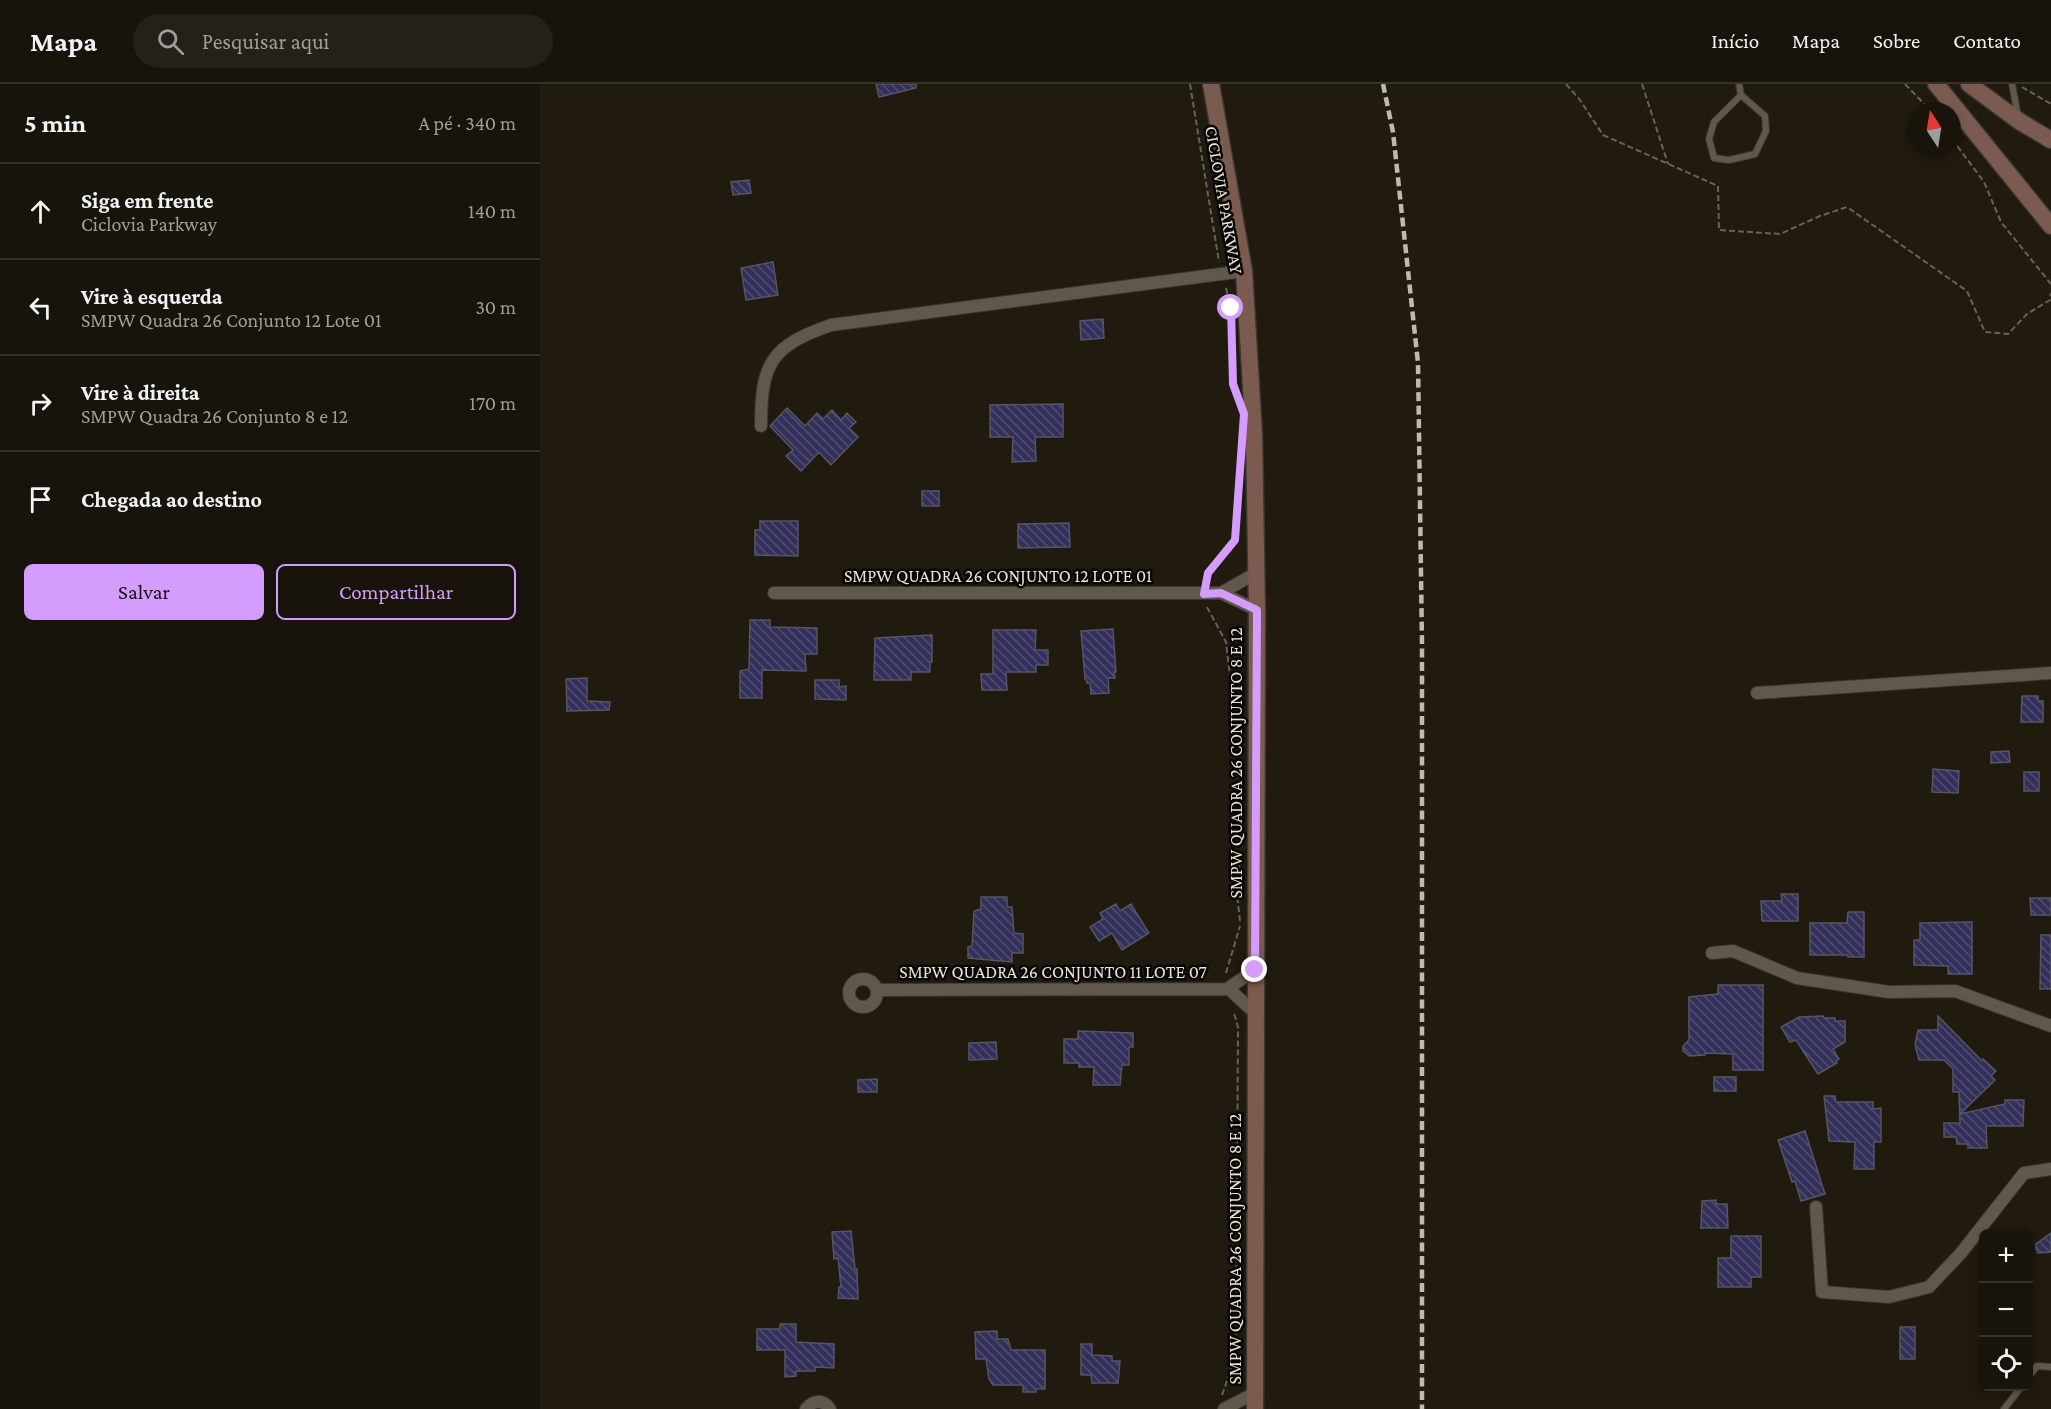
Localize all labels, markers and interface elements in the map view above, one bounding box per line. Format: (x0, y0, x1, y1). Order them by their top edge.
search box (133, 14, 553, 68)
icon: search (154, 25, 187, 58)
text: Mapa (30, 26, 97, 57)
text: Pesquisar aqui (202, 29, 329, 54)
text: Início (1711, 29, 1759, 53)
text: Mapa (1792, 29, 1840, 53)
text: Sobre (1873, 29, 1920, 53)
text: Contato (1953, 29, 2021, 53)
north arrow (1907, 102, 1961, 156)
text: 5 min (24, 109, 86, 138)
text: A pé · 340 m (418, 112, 516, 134)
street label: CICLOVIA PARKWAY (1201, 125, 1247, 276)
text: Siga em frente (81, 188, 214, 213)
icon: ahead (24, 195, 57, 228)
text: 140 m (468, 200, 516, 222)
text: Ciclovia Parkway (81, 213, 217, 235)
text: Vire à esquerda (81, 284, 222, 309)
icon: left (24, 291, 57, 324)
route start (1217, 294, 1243, 320)
text: 30 m (475, 296, 516, 318)
text: SMPW Quadra 26 Conjunto 12 Lote 01 (81, 309, 382, 331)
text: Vire à direita (81, 380, 200, 405)
icon: right (24, 387, 57, 420)
text: 170 m (469, 392, 516, 414)
text: SMPW Quadra 26 Conjunto 8 e 12 (81, 405, 348, 427)
icon: arrive (24, 483, 57, 516)
text: Chegada ao destino (81, 487, 262, 512)
button: Salvar (24, 564, 264, 620)
button: Compartilhar (276, 564, 516, 620)
street label: SMPW QUADRA 26 CONJUNTO 12 LOTE 01 (844, 566, 1152, 586)
street label: SMPW QUADRA 26 CONJUNTO 8 E 12 (1226, 627, 1246, 899)
route end (1241, 956, 1267, 982)
street label: SMPW QUADRA 26 CONJUNTO 11 LOTE 07 (899, 962, 1207, 982)
street label: SMPW QUADRA 26 CONJUNTO 8 E 12 (1225, 1113, 1245, 1385)
map controls (1979, 1229, 2033, 1391)
button: + (1979, 1229, 2033, 1283)
button: − (1979, 1283, 2033, 1337)
button: locate (1979, 1337, 2033, 1391)

